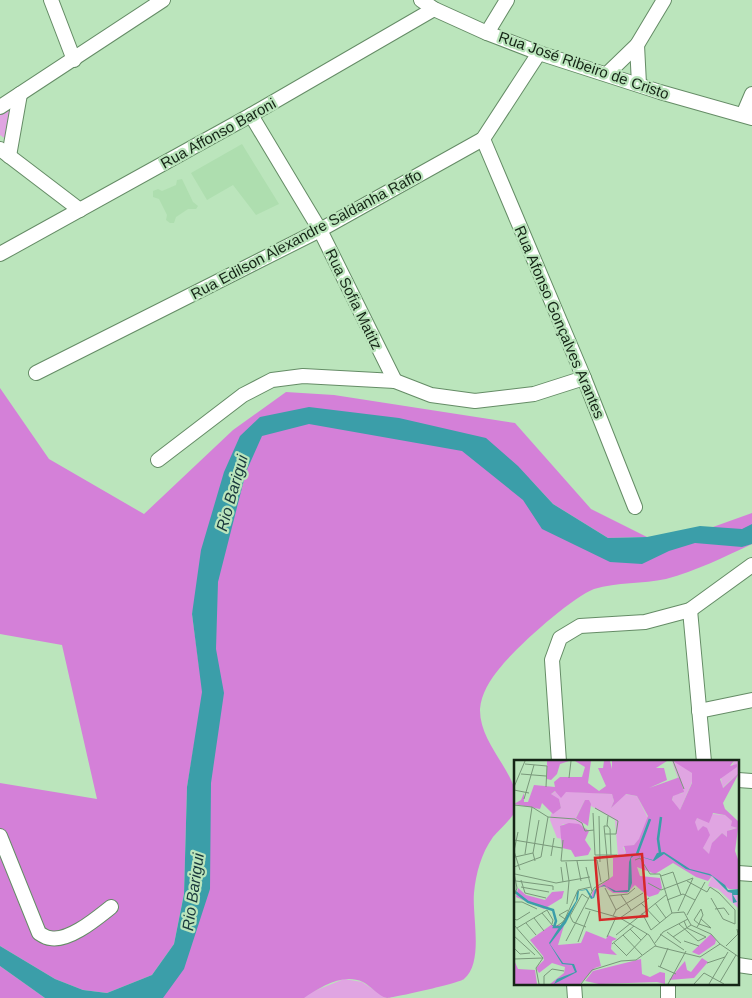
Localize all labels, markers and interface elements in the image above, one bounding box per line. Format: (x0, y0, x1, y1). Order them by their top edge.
street label: Rua José Ribeiro de Cristo (496, 28, 672, 102)
street label: Rua Affonso Baroni (157, 94, 279, 172)
street label: Rua Edilson Alexandre Saldanha Raffo (188, 166, 424, 302)
street label: Rua Afonso Gonçalves Arantes (512, 223, 608, 421)
street label: Rua Sofia Matitz (322, 246, 386, 352)
water label: Rio Barigui (213, 453, 251, 533)
inset map (514, 760, 740, 986)
water label: Rio Barigui (179, 852, 207, 932)

